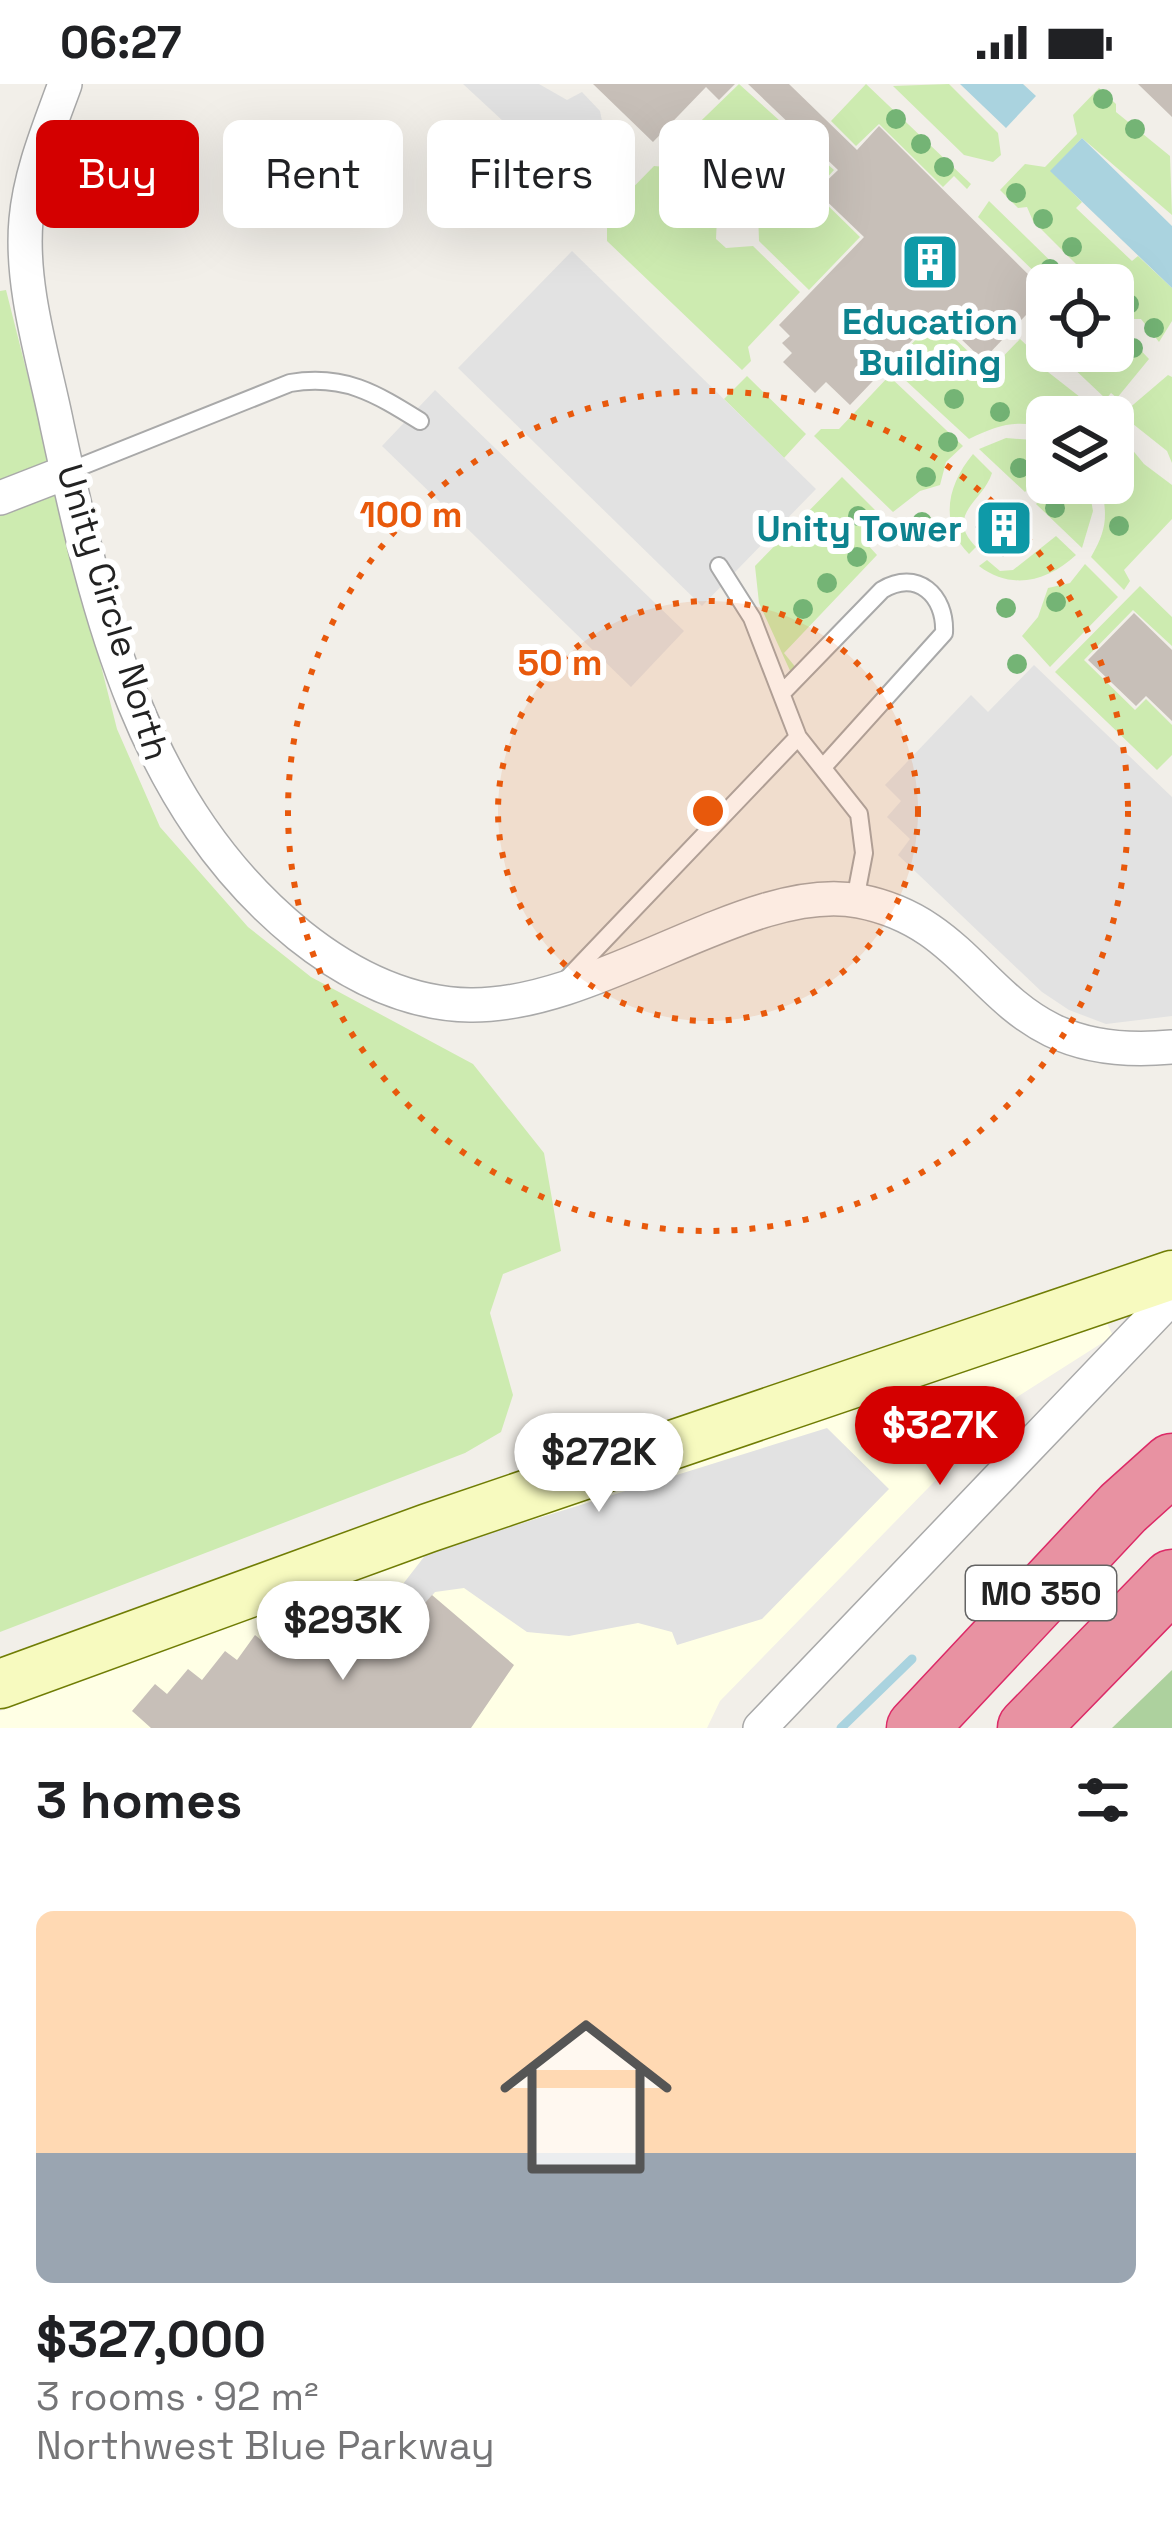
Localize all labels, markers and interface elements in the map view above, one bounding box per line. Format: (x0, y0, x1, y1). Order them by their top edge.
text: 06:27 (60, 14, 182, 71)
chip: Buy (36, 120, 199, 228)
chip: Rent (223, 120, 403, 228)
chip: Filters (427, 120, 635, 228)
chip: New (659, 120, 829, 228)
building icon: Education Building (899, 231, 961, 293)
map controls (1026, 264, 1134, 504)
button: locate (1026, 264, 1134, 372)
place label: Education Building (842, 299, 1018, 386)
button: layers (1026, 396, 1134, 504)
street label: Unity Circle North (46, 459, 180, 766)
text: 100 m (360, 492, 462, 538)
building icon: Unity Tower (973, 497, 1035, 559)
place label: Unity Tower (756, 506, 962, 552)
text: 50 m (518, 640, 602, 686)
centre of rings (687, 790, 729, 832)
pin: $327K (856, 1386, 1024, 1488)
text: $327K (882, 1400, 998, 1449)
pin: $272K (515, 1413, 683, 1515)
text: $272K (541, 1427, 657, 1476)
road number: MO 350 (966, 1566, 1116, 1620)
pin: $293K (259, 1581, 427, 1683)
text: $293K (284, 1595, 402, 1644)
icon: filters (1070, 1767, 1136, 1833)
text: 3 homes (36, 1768, 242, 1833)
icon: home (478, 1989, 694, 2205)
text: $327,000 (36, 2307, 266, 2372)
text: 3 rooms · 92 m² (36, 2372, 318, 2421)
text: Northwest Blue Parkway (36, 2421, 495, 2470)

